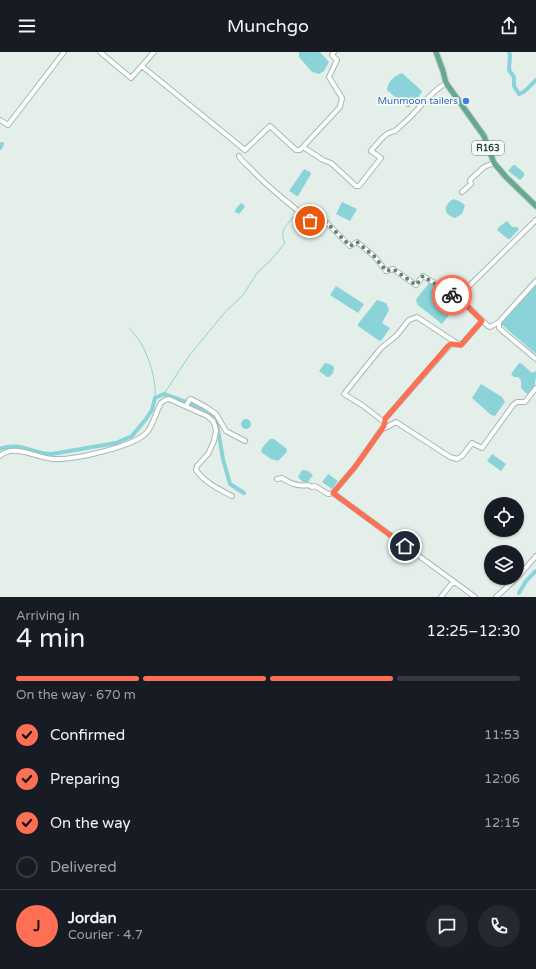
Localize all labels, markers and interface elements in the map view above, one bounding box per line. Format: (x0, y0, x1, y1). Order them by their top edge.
icon: menu (16, 15, 38, 37)
text: Munchgo (227, 15, 309, 37)
icon: share (498, 15, 520, 37)
place label: Munmoon tailers (378, 95, 458, 107)
marker: Munmoon tailers (461, 96, 471, 106)
road number: R163 (472, 141, 504, 155)
pin (293, 204, 327, 238)
icon: bag (299, 210, 321, 232)
courier (432, 275, 472, 315)
icon: bike (441, 284, 463, 306)
map controls (484, 497, 524, 585)
button: locate (484, 497, 524, 537)
pin (388, 529, 422, 563)
icon: home (394, 535, 416, 557)
button: layers (484, 545, 524, 585)
text: Arriving in (16, 608, 80, 624)
text: 12:25–12:30 (427, 622, 520, 640)
text: 4 min (16, 623, 85, 654)
text: On the way · 670 m (16, 687, 136, 703)
icon: check (16, 724, 38, 746)
text: Confirmed (50, 726, 125, 744)
text: 11:53 (484, 727, 520, 743)
icon: check (16, 768, 38, 790)
text: Preparing (50, 770, 120, 788)
text: 12:06 (484, 771, 520, 787)
icon: check (16, 812, 38, 834)
text: On the way (50, 814, 130, 832)
text: 12:15 (484, 815, 520, 831)
text: Delivered (50, 858, 117, 876)
button: chat (426, 905, 468, 947)
button: phone (478, 905, 520, 947)
text: Jordan (68, 909, 117, 927)
text: J (34, 917, 41, 935)
text: Courier · 4.7 (68, 927, 143, 943)

